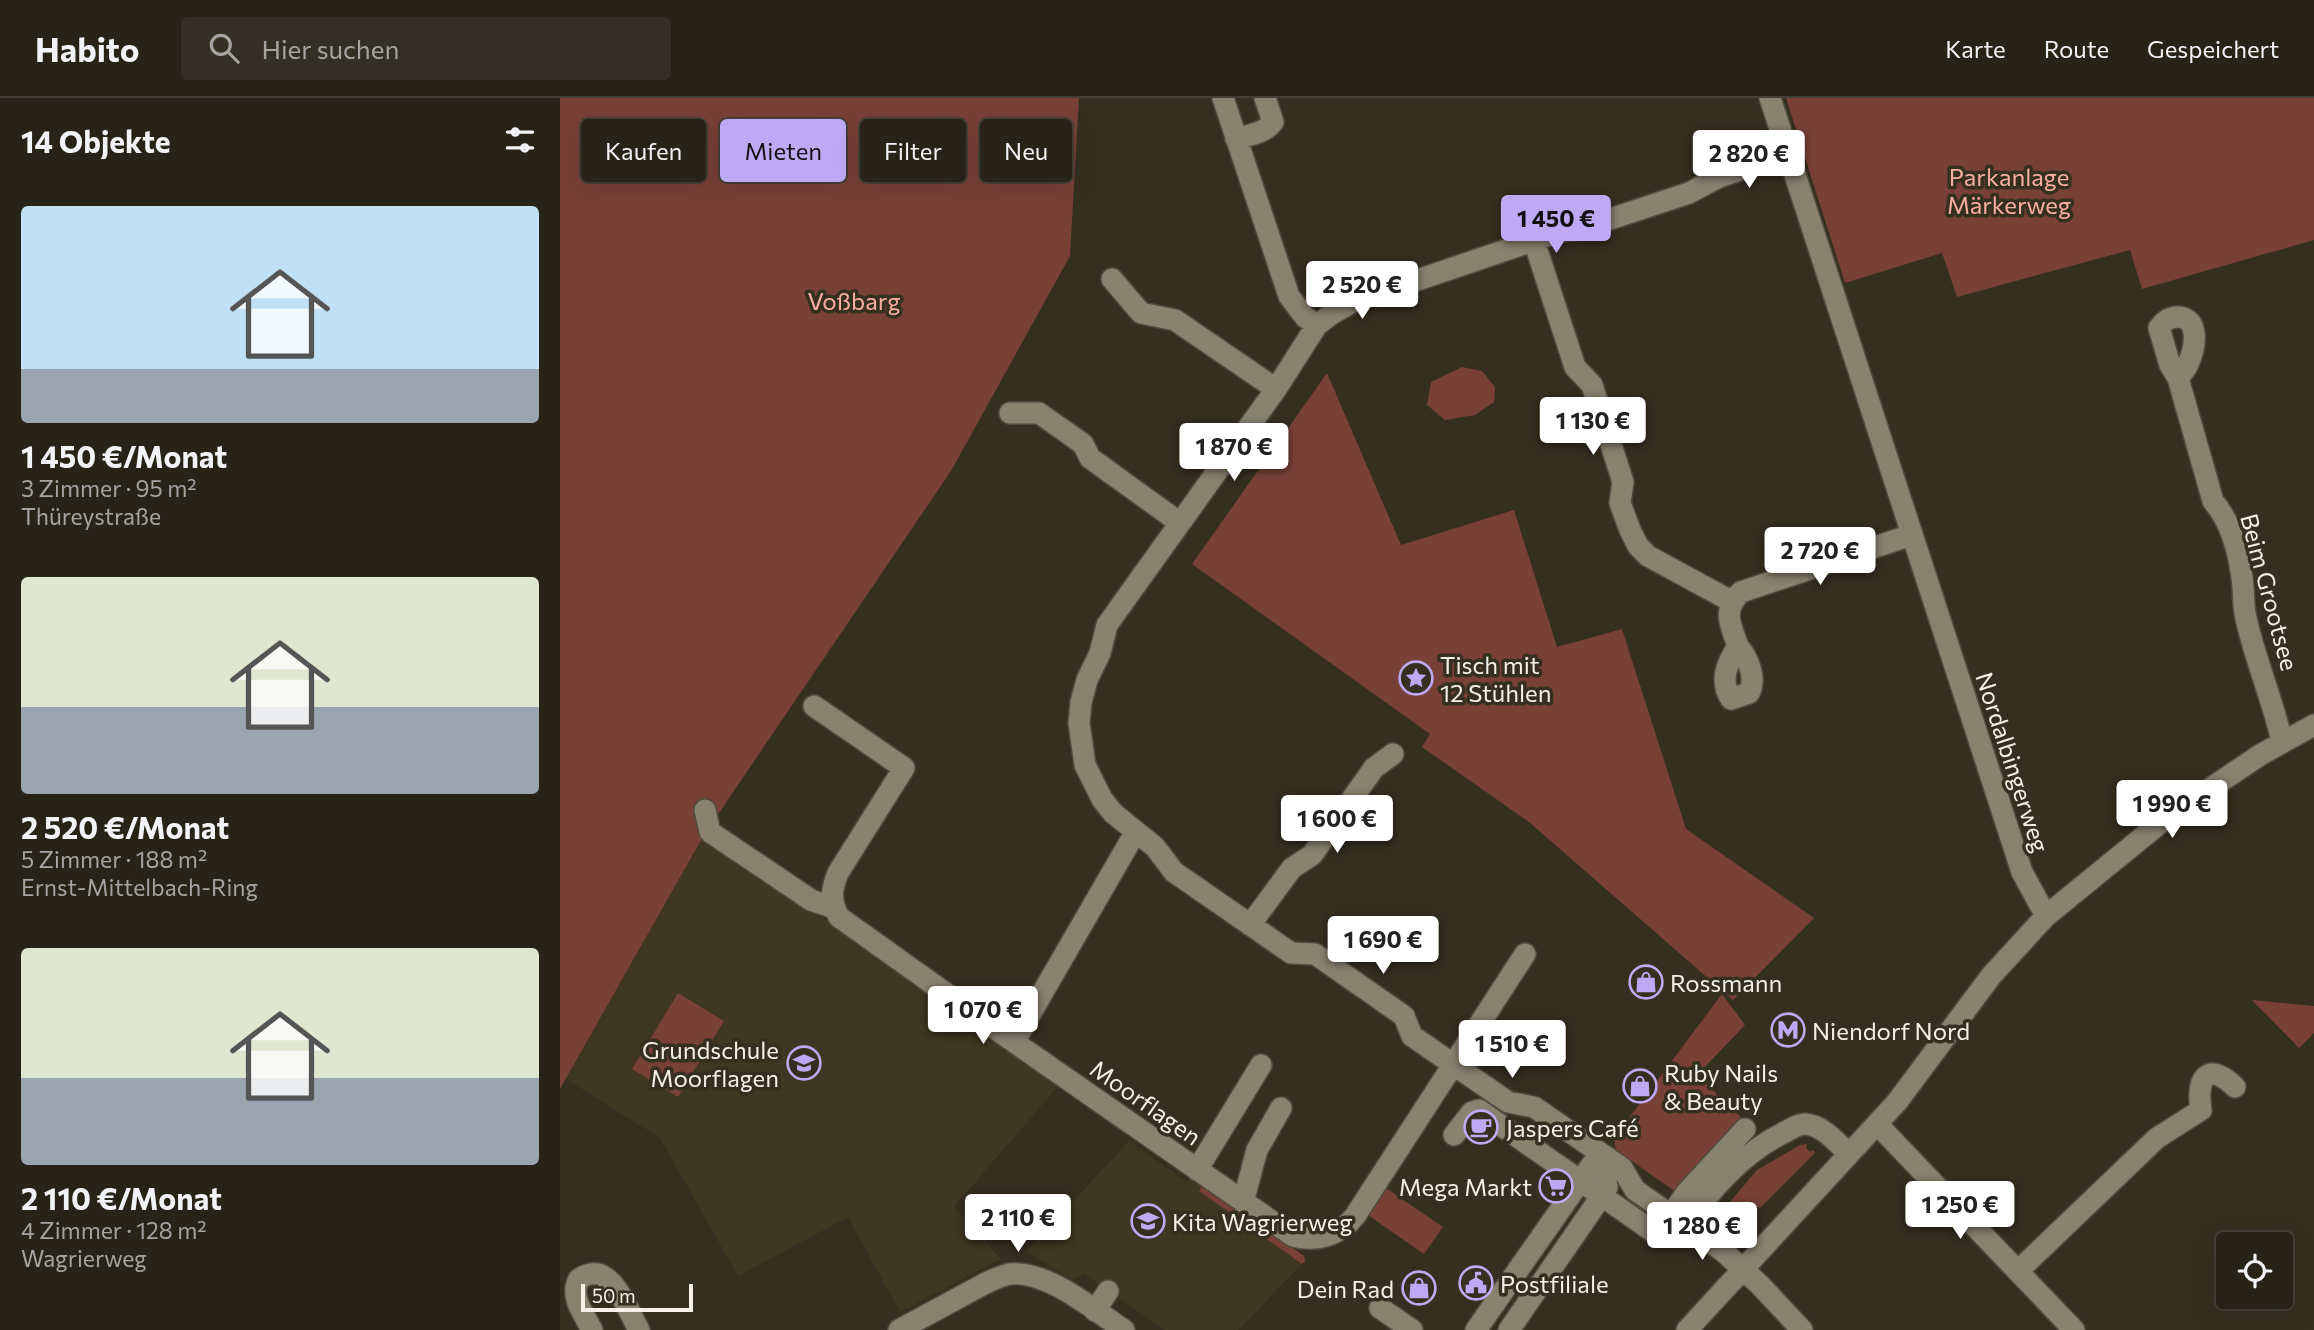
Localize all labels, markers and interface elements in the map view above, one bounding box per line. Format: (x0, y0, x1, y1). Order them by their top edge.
search box (181, 17, 671, 80)
text: Habito (35, 28, 139, 69)
icon: search (205, 29, 243, 67)
text: Hier suchen (261, 33, 399, 64)
text: Karte (1945, 34, 2006, 63)
text: Route (2044, 34, 2109, 63)
text: Gespeichert (2147, 34, 2279, 63)
chip: Kaufen (581, 119, 706, 182)
chip: Mieten (720, 119, 846, 182)
chip: Filter (860, 119, 966, 182)
chip: Neu (980, 119, 1072, 182)
icon: filters (501, 121, 539, 159)
text: 14 Objekte (21, 122, 171, 159)
pin: 2 820 € (1684, 130, 1814, 190)
text: 2 820 € (1709, 139, 1789, 167)
park label: Parkanlage Märkerweg (1947, 162, 2071, 219)
pin: 1 450 € (1491, 195, 1621, 255)
text: 1 450 € (1517, 204, 1595, 232)
icon: home (217, 251, 343, 377)
pin: 2 520 € (1297, 262, 1427, 321)
text: 2 520 € (1322, 270, 1402, 298)
park label: Voßbarg (808, 286, 900, 315)
pin: 1 130 € (1528, 398, 1658, 457)
text: 1 130 € (1556, 406, 1630, 434)
pin: 1 870 € (1169, 424, 1299, 483)
text: 1 870 € (1195, 432, 1273, 460)
text: 1 450 €/Monat (21, 437, 227, 474)
text: 3 Zimmer · 95 m² (21, 474, 196, 502)
text: Thüreystraße (21, 502, 161, 530)
street label: Beim Grootsee (2235, 510, 2305, 674)
pin: 2 720 € (1755, 528, 1885, 587)
text: 2 720 € (1781, 536, 1859, 564)
icon: home (217, 622, 343, 748)
place label: Tisch mit 12 Stühlen (1440, 650, 1552, 707)
place icon: Tisch mit 12 Stühlen (1397, 659, 1435, 697)
street label: Nordalbingerweg (1970, 668, 2056, 856)
pin: 1 990 € (2107, 780, 2237, 840)
text: 1 990 € (2132, 789, 2212, 817)
pin: 1 600 € (1272, 796, 1402, 855)
text: 1 600 € (1297, 804, 1377, 832)
text: 2 520 €/Monat (21, 808, 229, 845)
text: 5 Zimmer · 188 m² (21, 845, 207, 873)
text: Ernst-Mittelbach-Ring (21, 873, 258, 901)
pin: 1 690 € (1318, 916, 1448, 976)
text: 1 690 € (1344, 925, 1422, 953)
shop icon: Rossmann (1627, 963, 1665, 1001)
place label: Rossmann (1670, 968, 1782, 997)
pin: 1 070 € (918, 986, 1048, 1046)
icon: home (217, 993, 343, 1119)
text: 1 070 € (944, 995, 1022, 1023)
metro station icon: Niendorf Nord (1769, 1011, 1807, 1049)
place label: Niendorf Nord (1812, 1016, 1970, 1045)
pin: 1 510 € (1447, 1020, 1577, 1080)
text: 1 510 € (1475, 1029, 1549, 1057)
place label: Grundschule Moorflagen (642, 1035, 779, 1092)
school or university icon: Grundschule Moorflagen (785, 1044, 823, 1082)
street label: Moorflagen (1085, 1053, 1207, 1151)
place label: Ruby Nails & Beauty (1664, 1058, 1778, 1115)
shop icon: Ruby Nails & Beauty (1621, 1067, 1659, 1105)
cafe icon: Jaspers Café (1462, 1108, 1500, 1146)
place label: Jaspers Café (1506, 1113, 1639, 1142)
supermarket icon: Mega Markt (1537, 1167, 1575, 1205)
place label: Mega Markt (1399, 1172, 1532, 1201)
text: 2 110 €/Monat (21, 1179, 222, 1216)
pin: 1 250 € (1895, 1182, 2025, 1241)
text: 1 250 € (1921, 1190, 1999, 1218)
pin: 2 110 € (953, 1194, 1083, 1254)
school or university icon: Kita Wagrierweg (1129, 1202, 1167, 1240)
pin: 1 280 € (1637, 1202, 1767, 1262)
text: 2 110 € (981, 1203, 1055, 1231)
place label: Kita Wagrierweg (1172, 1207, 1353, 1236)
text: 1 280 € (1663, 1211, 1741, 1239)
text: 4 Zimmer · 128 m² (21, 1216, 206, 1244)
map controls (2216, 1232, 2293, 1309)
button: locate (2216, 1232, 2293, 1309)
text: Wagrierweg (21, 1244, 147, 1272)
public building icon: Postfiliale (1457, 1264, 1495, 1302)
shop icon: Dein Rad (1400, 1269, 1438, 1307)
place label: Postfiliale (1500, 1269, 1609, 1298)
place label: Dein Rad (1297, 1274, 1394, 1303)
scale bar (581, 1281, 693, 1313)
text: 50 m (592, 1284, 636, 1307)

